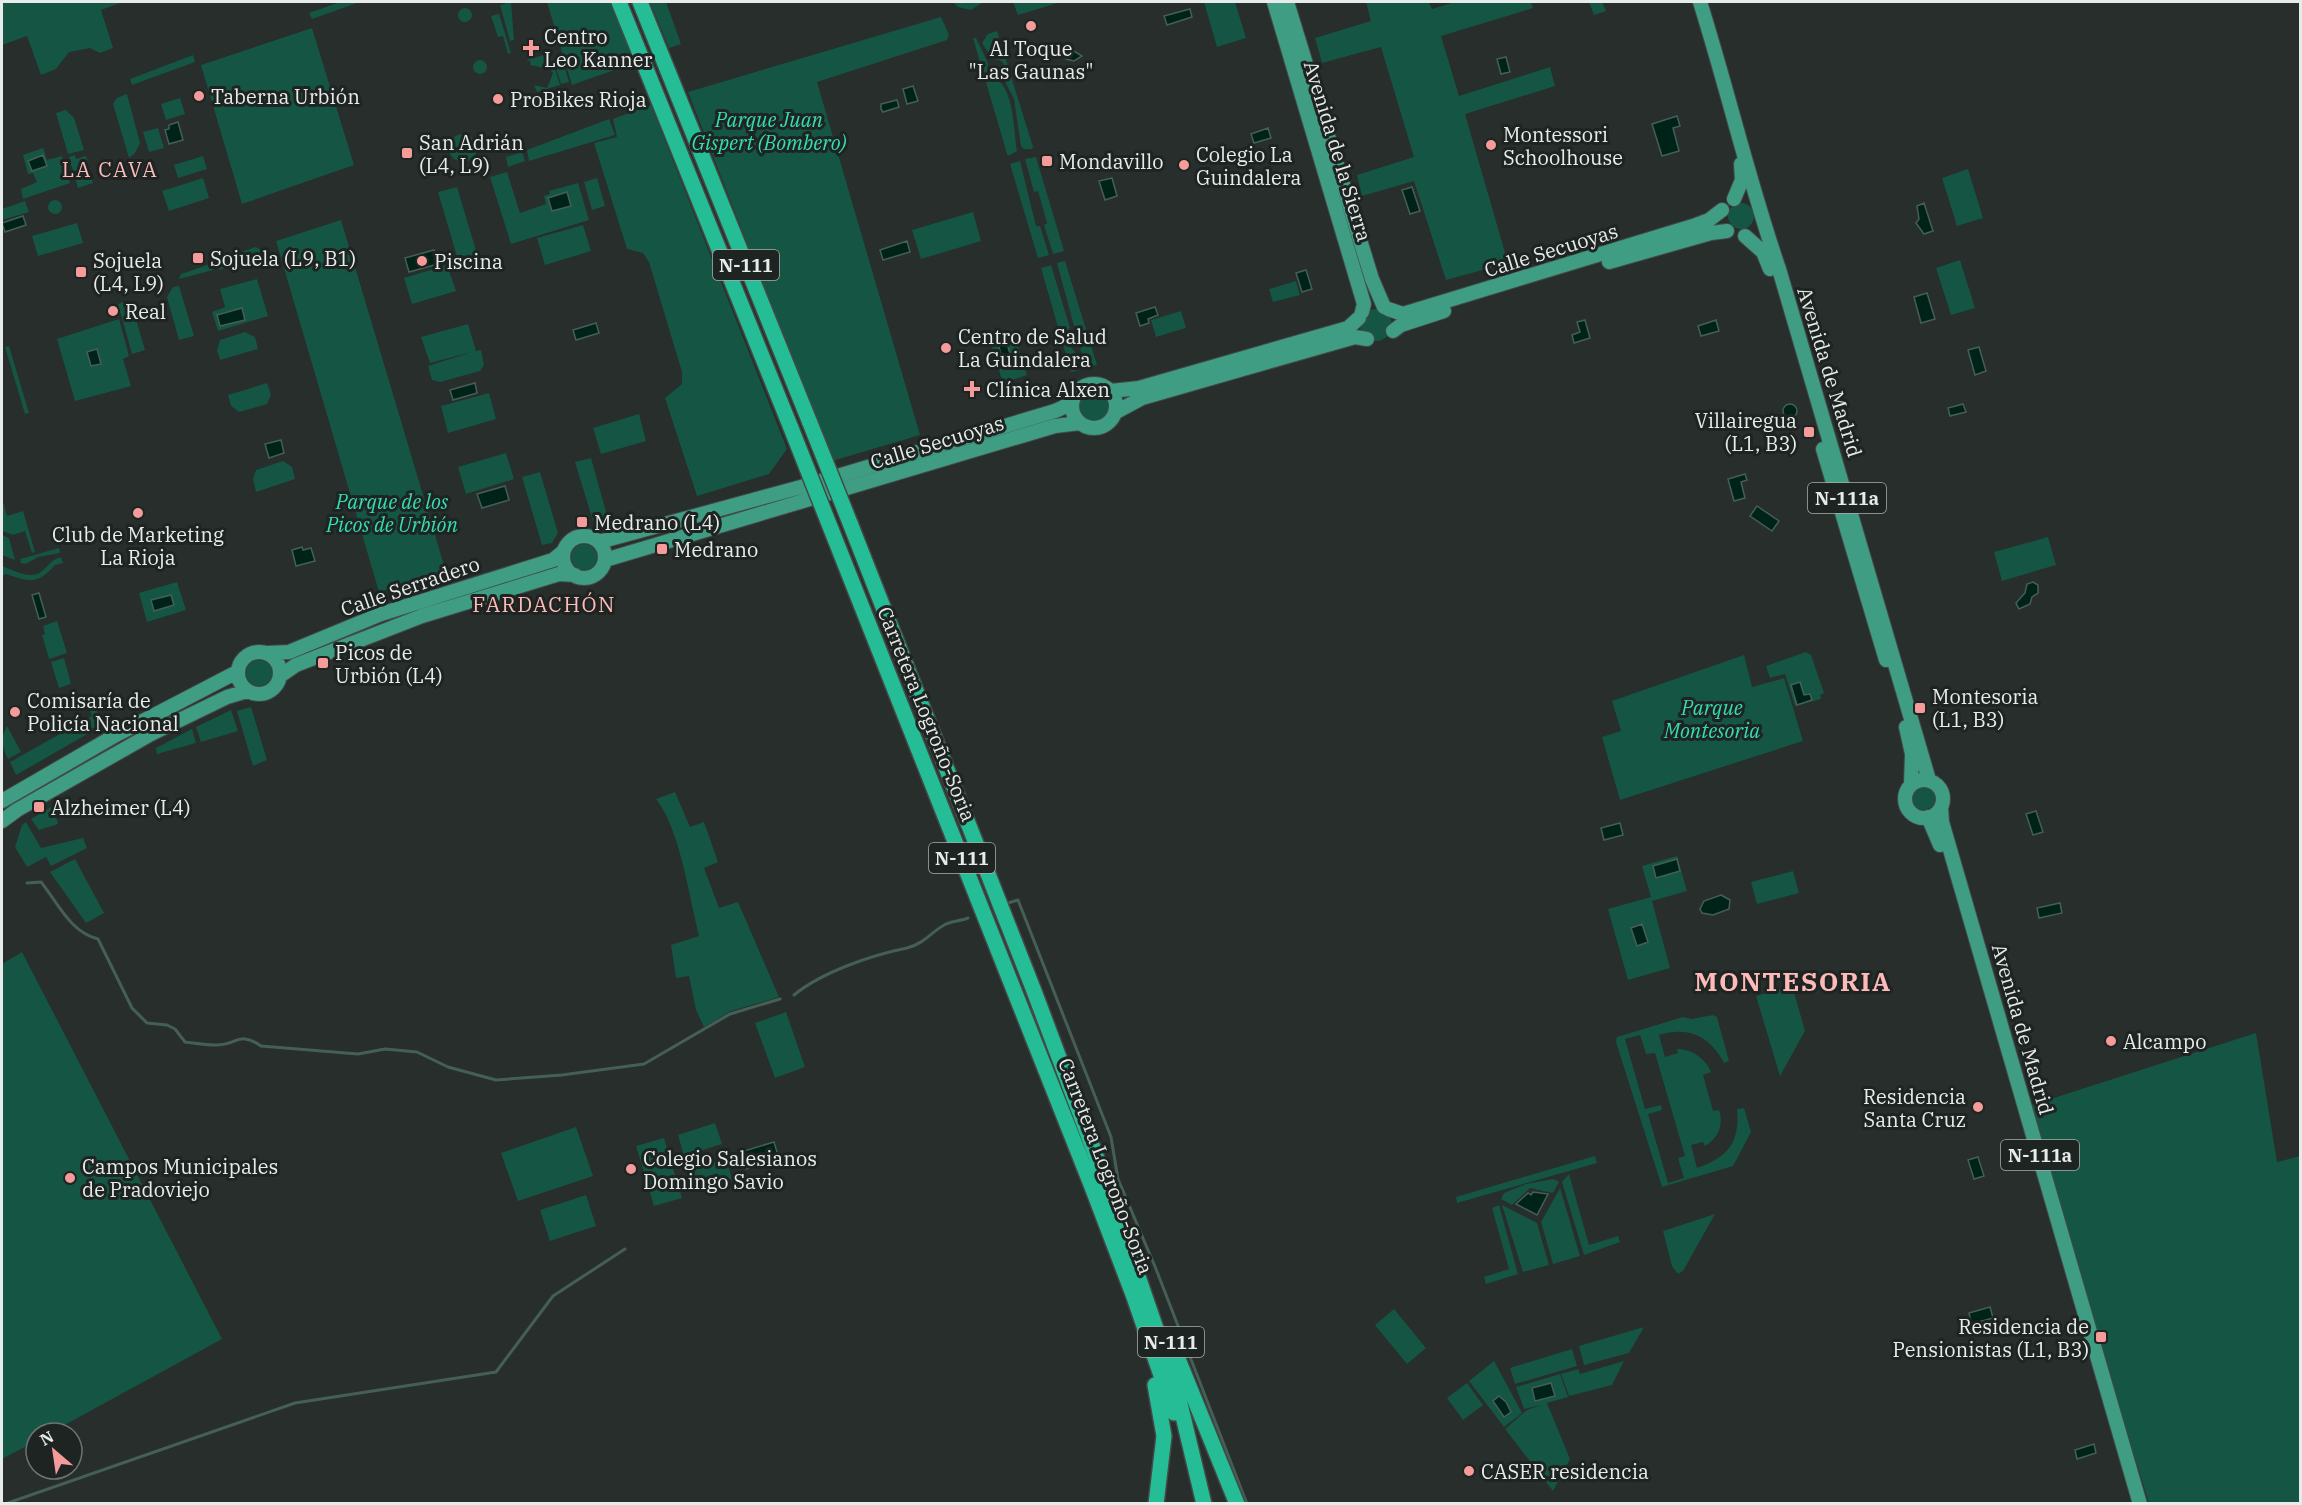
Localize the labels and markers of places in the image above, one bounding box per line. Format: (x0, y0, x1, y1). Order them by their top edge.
marker: Al Toque "Las Gaunas" (1024, 19, 1038, 33)
place label: Centro Leo Kanner (544, 23, 653, 73)
place label: Al Toque "Las Gaunas" (969, 35, 1093, 85)
marker: Centro Leo Kanner (522, 39, 540, 57)
place label: Taberna Urbión (211, 83, 360, 110)
place label: ProBikes Rioja (510, 86, 647, 113)
marker: Taberna Urbión (192, 89, 206, 103)
marker: ProBikes Rioja (491, 92, 505, 106)
place label: Montessori Schoolhouse (1503, 121, 1623, 171)
place label: San Adrián (L4, L9) (419, 129, 524, 179)
marker: Montessori Schoolhouse (1484, 138, 1498, 152)
place label: Colegio La Guindalera (1196, 141, 1302, 191)
marker: San Adrián (L4, L9) (400, 146, 414, 160)
place label: Mondavillo (1059, 148, 1164, 175)
marker: Mondavillo (1040, 154, 1054, 168)
marker: Colegio La Guindalera (1177, 158, 1191, 172)
place label: Sojuela (L9, B1) (210, 245, 356, 272)
place label: Sojuela (L4, L9) (93, 247, 164, 297)
place label: Piscina (434, 248, 503, 275)
marker: Sojuela (L9, B1) (191, 251, 205, 265)
marker: Piscina (415, 254, 429, 268)
marker: Sojuela (L4, L9) (74, 265, 88, 279)
place label: Real (125, 298, 166, 325)
marker: Real (106, 304, 120, 318)
place label: Centro de Salud La Guindalera (958, 323, 1107, 373)
marker: Centro de Salud La Guindalera (939, 341, 953, 355)
place label: Clínica Alxen (986, 376, 1110, 403)
marker: Clínica Alxen (963, 380, 981, 398)
place label: Villairegua (L1, B3) (1695, 407, 1797, 457)
marker: Villairegua (L1, B3) (1802, 425, 1816, 439)
marker: Club de Marketing La Rioja (131, 506, 145, 520)
place label: Medrano (L4) (594, 509, 720, 536)
marker: Medrano (L4) (575, 515, 589, 529)
place label: Club de Marketing La Rioja (52, 521, 224, 571)
place label: Medrano (674, 536, 758, 563)
marker: Medrano (655, 542, 669, 556)
place label: Picos de Urbión (L4) (335, 639, 443, 689)
marker: Picos de Urbión (L4) (316, 656, 330, 670)
place label: Montesoria (L1, B3) (1932, 683, 2038, 733)
place label: Comisaría de Policía Nacional (27, 687, 179, 737)
marker: Montesoria (L1, B3) (1913, 701, 1927, 715)
marker: Comisaría de Policía Nacional (8, 705, 22, 719)
place label: Alzheimer (L4) (51, 794, 191, 821)
marker: Alzheimer (L4) (32, 800, 46, 814)
place label: Alcampo (2123, 1028, 2207, 1055)
marker: Alcampo (2104, 1034, 2118, 1048)
place label: Residencia Santa Cruz (1863, 1083, 1966, 1133)
marker: Residencia Santa Cruz (1971, 1100, 1985, 1114)
place label: Colegio Salesianos Domingo Savio (643, 1145, 817, 1195)
place label: Campos Municipales de Pradoviejo (82, 1153, 278, 1203)
marker: Colegio Salesianos Domingo Savio (624, 1162, 638, 1176)
marker: Campos Municipales de Pradoviejo (63, 1171, 77, 1185)
place label: Residencia de Pensionistas (L1, B3) (1893, 1313, 2089, 1363)
marker: Residencia de Pensionistas (L1, B3) (2094, 1330, 2108, 1344)
place label: CASER residencia (1481, 1458, 1649, 1485)
marker: CASER residencia (1462, 1464, 1476, 1478)

